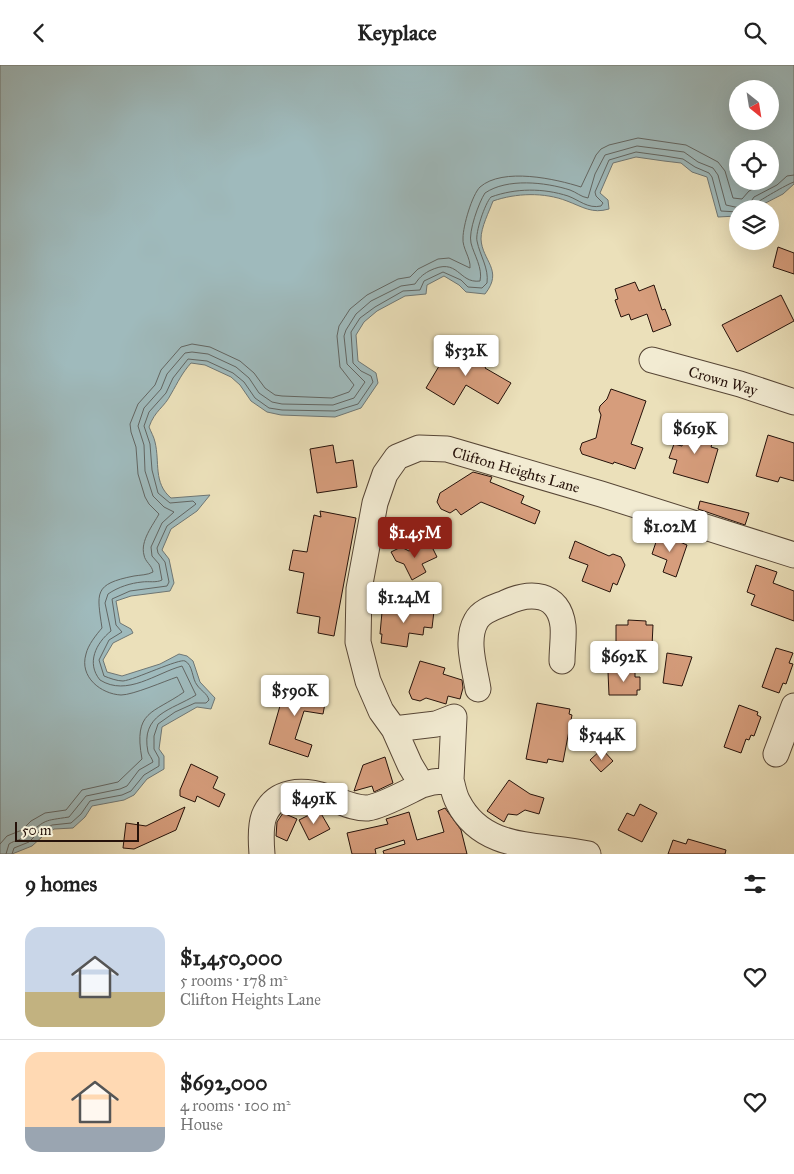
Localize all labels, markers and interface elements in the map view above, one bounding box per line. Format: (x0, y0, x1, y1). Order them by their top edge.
icon: back (25, 19, 53, 47)
text: Keyplace (357, 19, 437, 46)
icon: search (741, 19, 769, 47)
north arrow (729, 80, 779, 130)
map controls (729, 80, 779, 250)
button: locate (729, 140, 779, 190)
button: layers (729, 200, 779, 250)
pin: $532K (431, 335, 501, 377)
text: $532K (445, 341, 487, 360)
street label: Crown Way (686, 363, 761, 400)
pin: $619K (660, 413, 730, 455)
text: $619K (673, 419, 717, 438)
street label: Clifton Heights Lane (450, 443, 582, 497)
pin: $1.02M (629, 511, 711, 553)
pin: $1.45M (374, 517, 456, 559)
text: $1.02M (644, 517, 696, 536)
text: $1.45M (389, 523, 441, 542)
pin: $1.24M (363, 581, 445, 624)
text: $1.24M (378, 588, 430, 607)
pin: $692K (589, 641, 659, 683)
text: $692K (601, 647, 647, 666)
pin: $590K (260, 675, 330, 717)
text: $590K (272, 681, 318, 700)
pin: $544K (567, 719, 637, 761)
text: $544K (579, 725, 625, 744)
pin: $491K (279, 783, 349, 825)
text: $491K (292, 789, 336, 808)
scale bar (15, 819, 139, 842)
text: 50 m (22, 822, 51, 839)
icon: filters (741, 870, 769, 898)
text: 9 homes (25, 871, 97, 897)
text: $1,450,000 (180, 945, 283, 971)
icon: home (65, 947, 125, 1007)
icon: heart (741, 963, 769, 991)
text: 5 rooms · 178 m² (180, 971, 288, 990)
text: Clifton Heights Lane (180, 990, 321, 1009)
text: $692,000 (180, 1070, 268, 1096)
icon: home (65, 1072, 125, 1132)
icon: heart (741, 1088, 769, 1116)
text: 4 rooms · 100 m² (180, 1096, 291, 1115)
text: House (180, 1115, 223, 1134)

